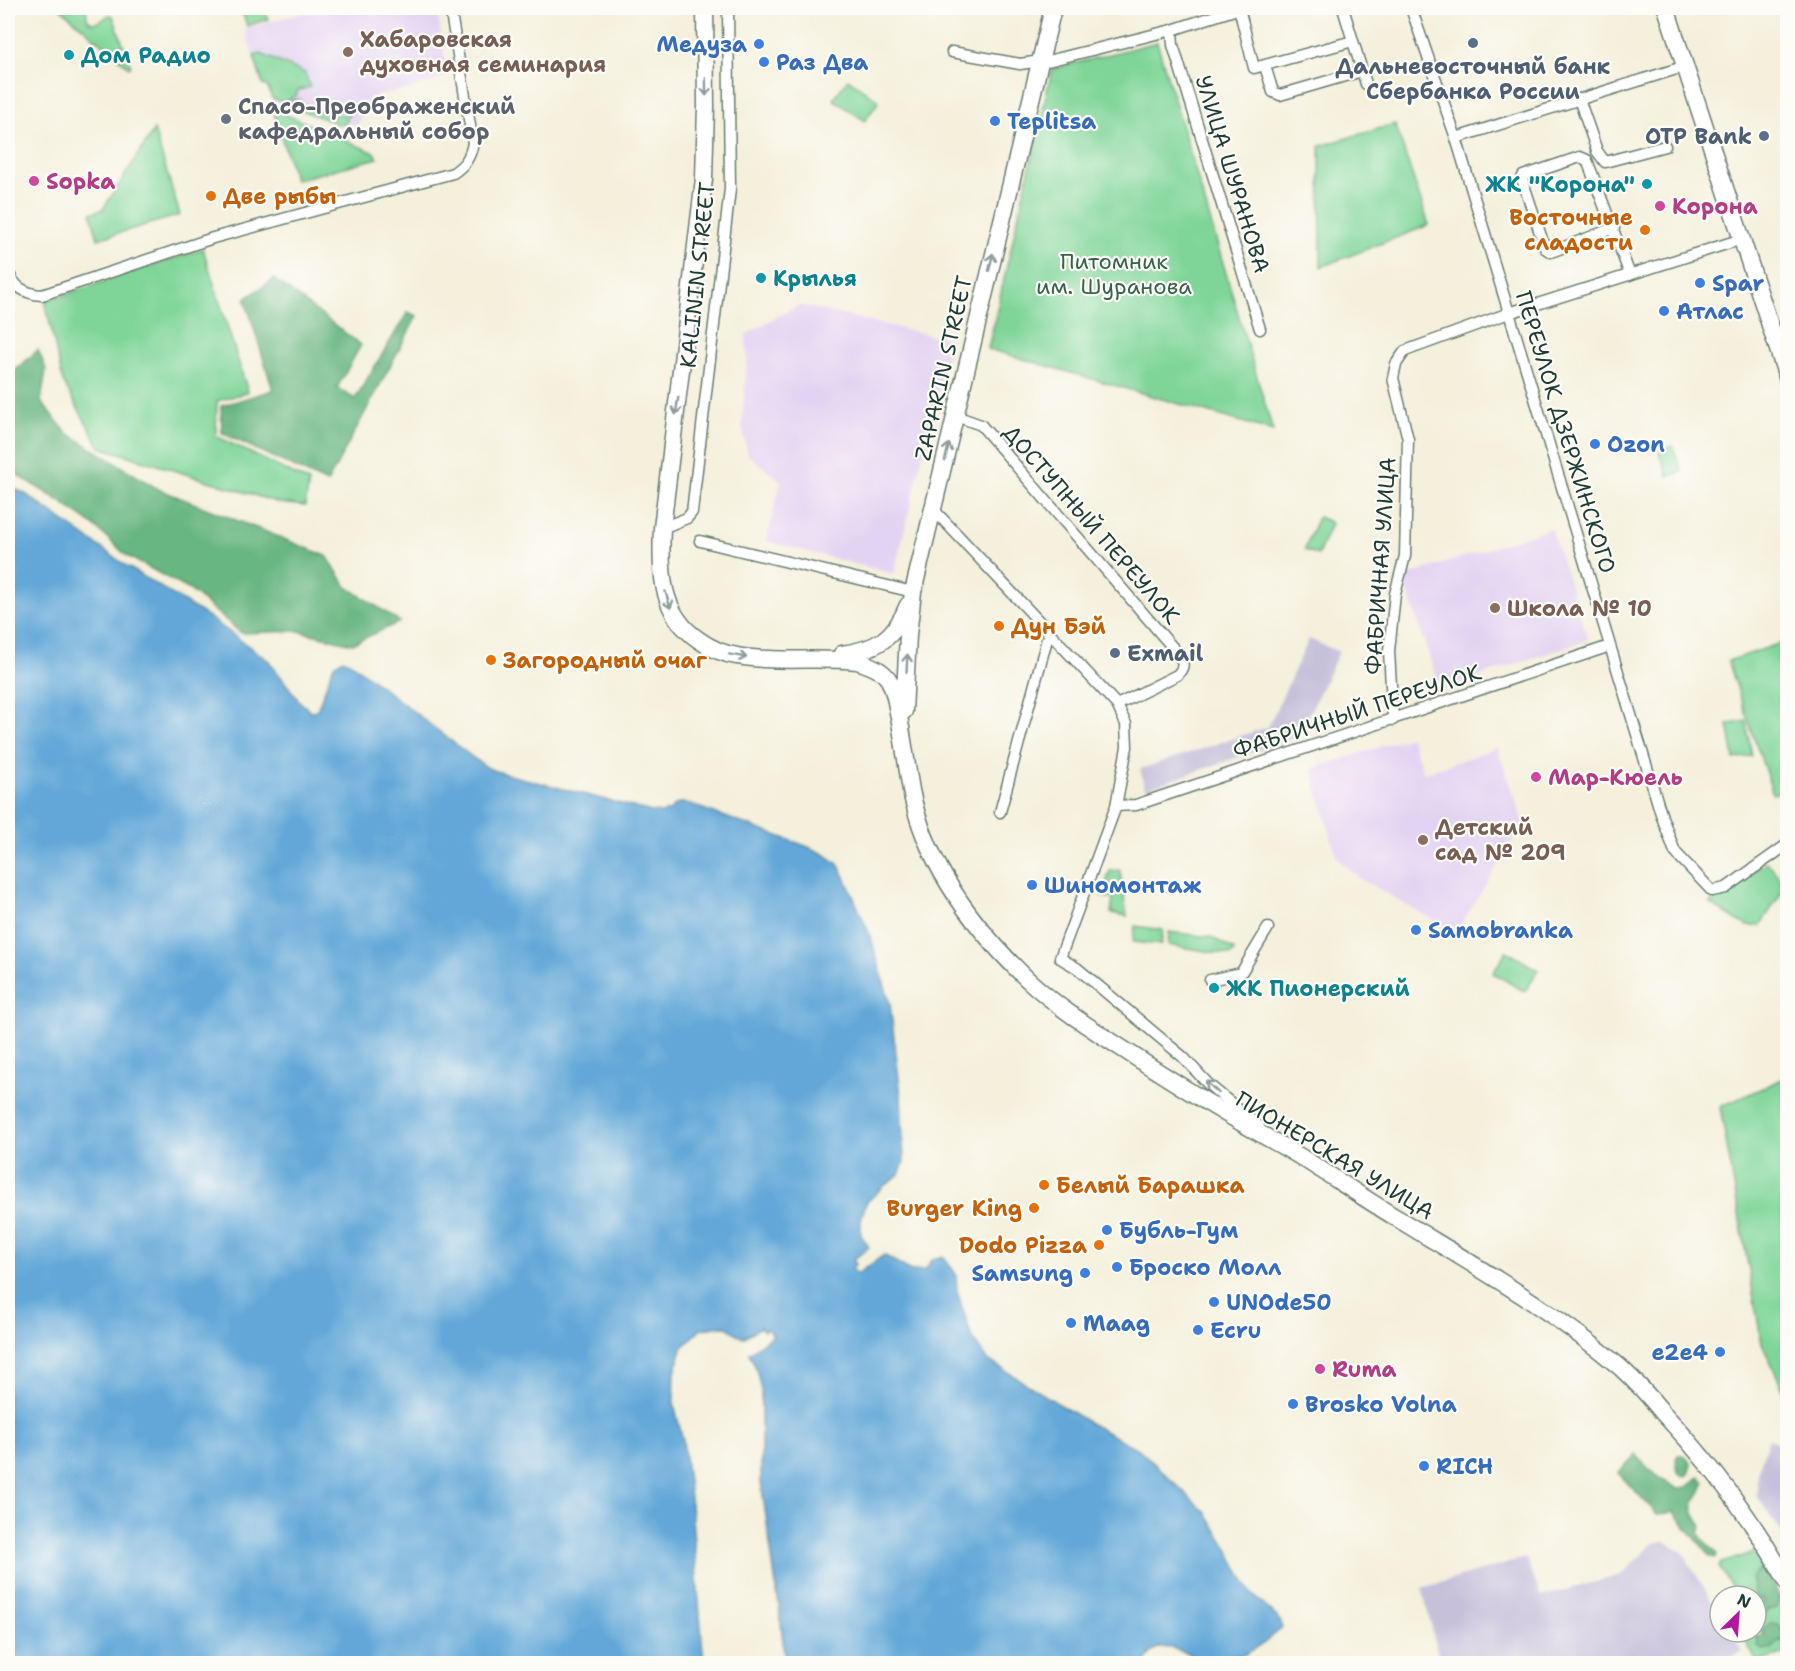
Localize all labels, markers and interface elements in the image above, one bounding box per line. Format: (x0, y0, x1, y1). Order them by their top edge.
place label: Хабаровская духовная семинария (360, 25, 606, 79)
place label: Медуза (656, 30, 747, 59)
marker: Дальневосточный банк Сбербанка России (1466, 36, 1480, 50)
marker: Медуза (752, 37, 766, 51)
place label: Дом Радио (81, 41, 211, 70)
marker: Хабаровская духовная семинария (341, 45, 355, 59)
marker: Дом Радио (62, 48, 76, 62)
place label: Раз Два (776, 48, 868, 77)
place label: Дальневосточный банк Сбербанка России (1336, 52, 1611, 106)
marker: Раз Два (757, 55, 771, 69)
street label: УЛИЦА ШУРАНОВА (1189, 72, 1276, 277)
one-way arrow (700, 76, 712, 96)
place label: Спасо-Преображенский кафедральный собор (238, 92, 515, 146)
place label: Teplitsa (1007, 107, 1096, 136)
marker: Спасо-Преображенский кафедральный собор (219, 112, 233, 126)
marker: Teplitsa (988, 114, 1002, 128)
place label: OTP Bank (1645, 122, 1752, 151)
marker: OTP Bank (1757, 129, 1771, 143)
place label: Sopka (46, 167, 115, 196)
place label: ЖК "Корона" (1485, 170, 1635, 199)
marker: Sopka (27, 174, 41, 188)
marker: ЖК "Корона" (1640, 177, 1654, 191)
street label: KALININ STREET (673, 180, 722, 370)
place label: Две рыбы (223, 182, 336, 211)
marker: Две рыбы (204, 189, 218, 203)
place label: Корона (1672, 192, 1758, 221)
marker: Корона (1653, 199, 1667, 213)
place label: Восточные сладости (1509, 203, 1633, 257)
marker: Восточные сладости (1638, 223, 1652, 237)
park label: Питомник им. Шуранова (1036, 247, 1192, 301)
one-way arrow (986, 253, 998, 272)
place label: Крылья (773, 264, 857, 293)
place label: Spar (1712, 269, 1765, 298)
marker: Крылья (754, 271, 768, 285)
street label: ZAPARIN STREET (908, 272, 979, 463)
marker: Spar (1693, 276, 1707, 290)
street label: ПЕРЕУЛОК ДЗЕРЖИНСКОГО (1509, 288, 1622, 577)
place label: Атлас (1676, 297, 1744, 326)
marker: Атлас (1657, 304, 1671, 318)
one-way arrow (672, 396, 683, 416)
street label: ДОСТУПНЫЙ ПЕРЕУЛОК (997, 418, 1186, 630)
place label: Ozon (1607, 430, 1665, 459)
marker: Ozon (1588, 437, 1602, 451)
one-way arrow (942, 443, 954, 462)
street label: ФАБРИЧНАЯ УЛИЦА (1358, 456, 1403, 676)
one-way arrow (663, 590, 674, 609)
place label: Школа № 10 (1507, 594, 1652, 623)
marker: Школа № 10 (1488, 601, 1502, 615)
place label: Дун Бэй (1011, 612, 1106, 641)
marker: Дун Бэй (992, 619, 1006, 633)
place label: Exmail (1127, 639, 1204, 668)
place label: Загородный очаг (503, 646, 708, 675)
marker: Exmail (1108, 646, 1122, 660)
one-way arrow (728, 650, 748, 661)
marker: Загородный очаг (484, 653, 498, 667)
one-way arrow (901, 653, 912, 673)
street label: ФАБРИЧНЫЙ ПЕРЕУЛОК (1229, 658, 1485, 765)
place label: Мар-Кюель (1548, 763, 1683, 792)
marker: Мар-Кюель (1529, 770, 1543, 784)
place label: Детский сад № 209 (1435, 813, 1566, 867)
marker: Детский сад № 209 (1416, 833, 1430, 847)
place label: Шиномонтаж (1044, 871, 1202, 900)
marker: Шиномонтаж (1025, 878, 1039, 892)
place label: Samobranka (1428, 916, 1573, 945)
marker: Samobranka (1409, 923, 1423, 937)
place label: ЖК Пионерский (1226, 974, 1410, 1003)
marker: ЖК Пионерский (1207, 981, 1221, 995)
one-way arrow (1205, 1080, 1220, 1094)
street label: ПИОНЕРСКАЯ УЛИЦА (1230, 1085, 1439, 1226)
place label: Белый Барашка (1056, 1171, 1244, 1200)
marker: Белый Барашка (1037, 1178, 1051, 1192)
place label: Burger King (887, 1194, 1022, 1223)
marker: Burger King (1027, 1201, 1041, 1215)
place label: Бубль-Гум (1119, 1216, 1238, 1245)
marker: Бубль-Гум (1100, 1223, 1114, 1237)
place label: Dodo Pizza (959, 1231, 1087, 1260)
marker: Dodo Pizza (1092, 1238, 1106, 1252)
place label: Броско Молл (1129, 1253, 1282, 1282)
place label: Samsung (971, 1259, 1073, 1288)
marker: Броско Молл (1110, 1260, 1124, 1274)
marker: Samsung (1078, 1266, 1092, 1280)
place label: UNOde50 (1226, 1288, 1332, 1317)
marker: UNOde50 (1207, 1295, 1221, 1309)
place label: Maag (1083, 1309, 1150, 1338)
marker: Maag (1064, 1316, 1078, 1330)
place label: Ecru (1210, 1316, 1261, 1345)
marker: Ecru (1191, 1323, 1205, 1337)
place label: е2е4 (1651, 1338, 1709, 1367)
marker: е2е4 (1713, 1345, 1727, 1359)
place label: Ruma (1332, 1355, 1397, 1384)
marker: Ruma (1313, 1362, 1327, 1376)
place label: Brosko Volna (1305, 1390, 1457, 1419)
marker: Brosko Volna (1286, 1397, 1300, 1411)
place label: RICH (1436, 1452, 1493, 1481)
marker: RICH (1417, 1459, 1431, 1473)
north arrow (1708, 1584, 1768, 1644)
text: N (1734, 1589, 1754, 1613)

